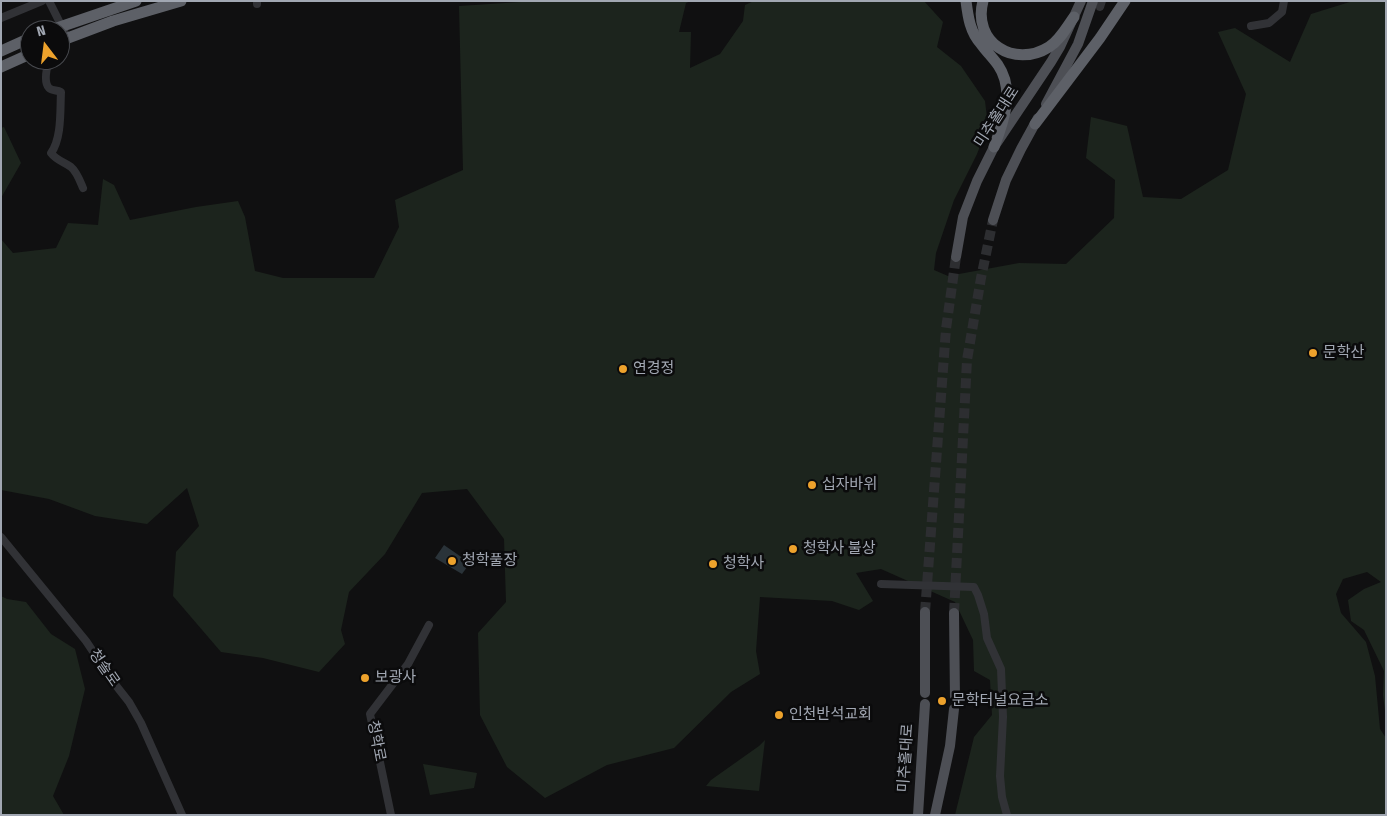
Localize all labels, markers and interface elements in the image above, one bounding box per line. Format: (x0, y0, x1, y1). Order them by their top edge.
north arrow (20, 20, 70, 70)
text: N (35, 22, 47, 40)
street label: 미추홀대로 (971, 83, 1023, 151)
place label: 문학산 (1323, 344, 1364, 362)
marker: 문학산 (1307, 347, 1319, 359)
place label: 연경정 (633, 360, 674, 378)
marker: 연경정 (617, 363, 629, 375)
place label: 십자바위 (822, 476, 877, 494)
marker: 십자바위 (806, 479, 818, 491)
place label: 청학사 불상 (803, 540, 876, 558)
marker: 청학사 불상 (787, 543, 799, 555)
place label: 청학풀장 (462, 552, 517, 570)
marker: 청학풀장 (446, 555, 458, 567)
place label: 청학사 (723, 555, 764, 573)
marker: 청학사 (707, 558, 719, 570)
street label: 청솔로 (85, 646, 123, 690)
place label: 보광사 (375, 669, 416, 687)
marker: 보광사 (359, 672, 371, 684)
place label: 문학터널요금소 (952, 692, 1049, 710)
marker: 문학터널요금소 (936, 695, 948, 707)
place label: 인천반석교회 (789, 706, 872, 724)
marker: 인천반석교회 (773, 709, 785, 721)
street label: 청학로 (363, 719, 389, 763)
street label: 미추홀대로 (895, 723, 917, 793)

